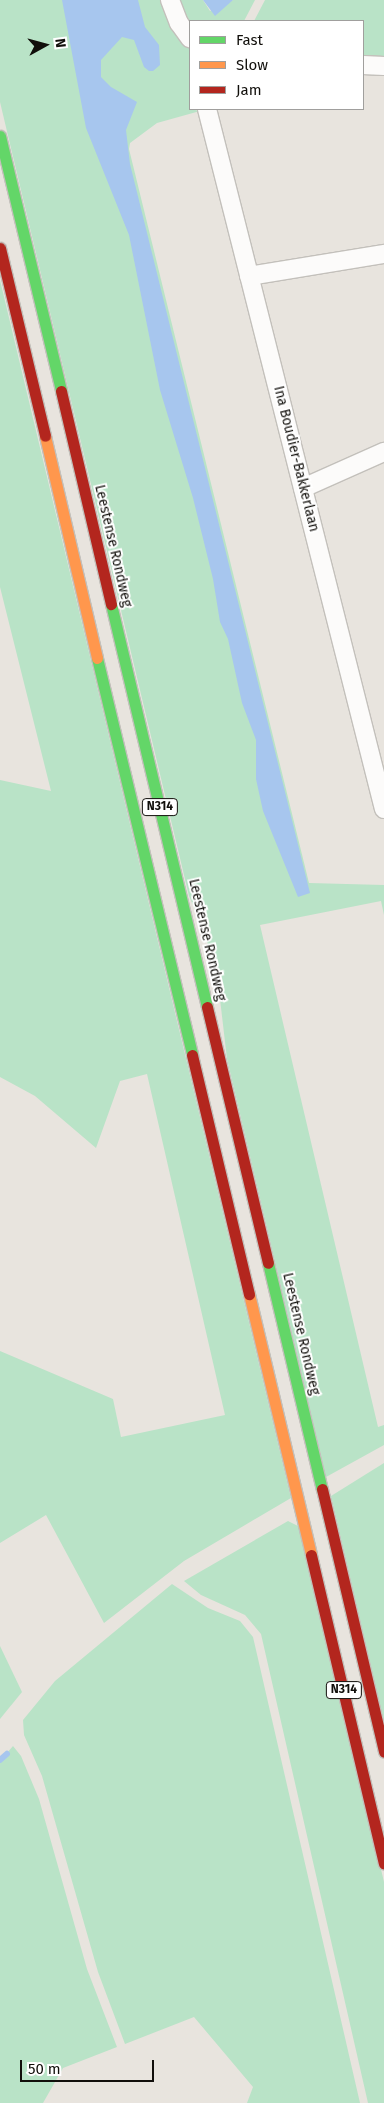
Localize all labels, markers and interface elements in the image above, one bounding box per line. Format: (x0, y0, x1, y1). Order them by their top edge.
north arrow (20, 20, 70, 70)
legend (189, 20, 364, 110)
text: Fast (236, 31, 263, 49)
text: N (51, 37, 69, 49)
text: Slow (236, 56, 268, 74)
text: Jam (236, 81, 262, 99)
street label: Ina Boudier-Bakkerlaan (270, 384, 322, 534)
street label: Leestense Rondweg (91, 483, 135, 609)
road number: N314 (141, 798, 179, 816)
street label: Leestense Rondweg (185, 877, 229, 1003)
street label: Leestense Rondweg (279, 1271, 323, 1397)
road number: N314 (325, 1680, 363, 1700)
scale bar (22, 2050, 156, 2082)
text: 50 m (28, 2060, 61, 2078)

